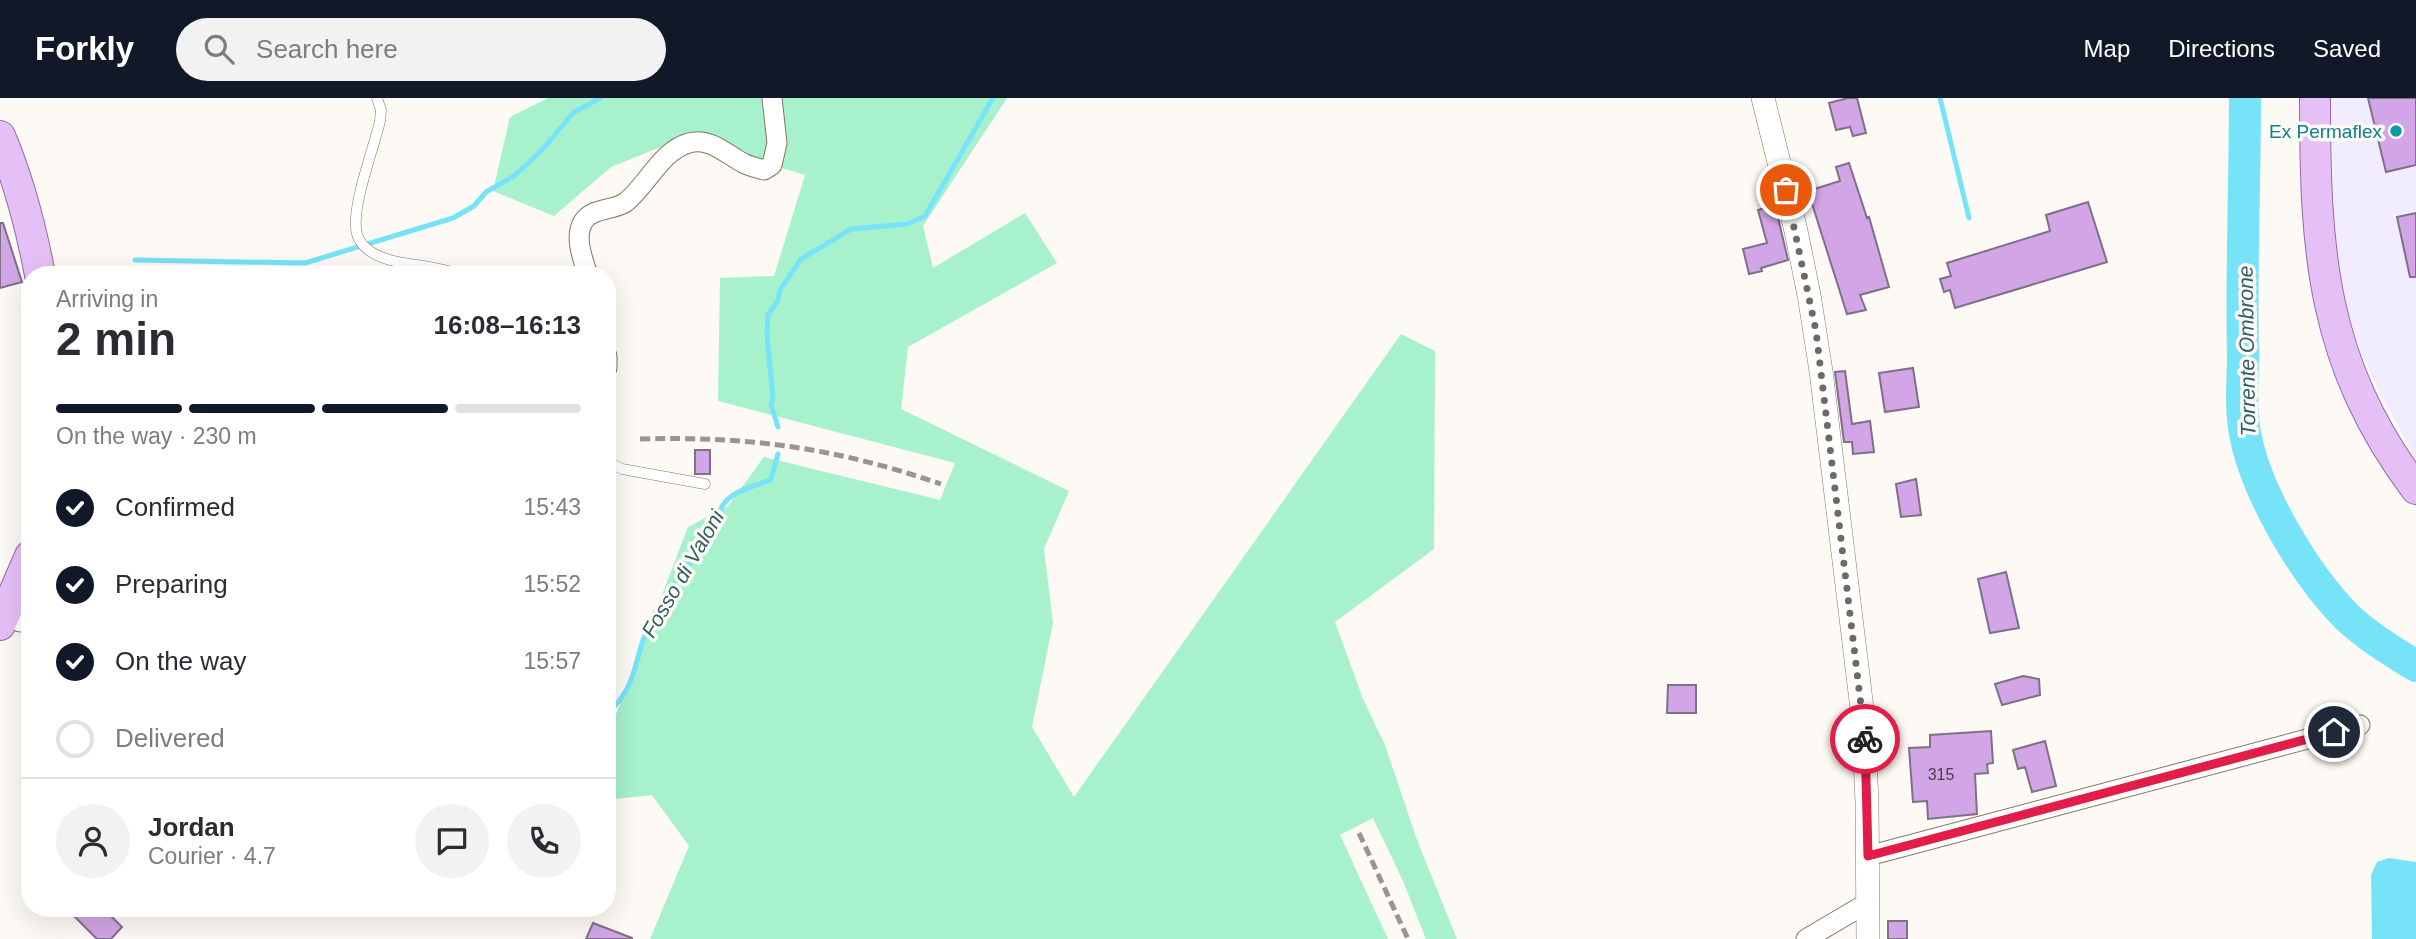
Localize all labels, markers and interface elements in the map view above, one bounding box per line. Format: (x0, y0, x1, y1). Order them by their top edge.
search box (176, 18, 666, 81)
text: Forkly (35, 30, 134, 67)
icon: search (200, 30, 238, 68)
text: Search here (256, 34, 398, 64)
text: Map (2084, 35, 2130, 62)
text: Directions (2168, 35, 2275, 62)
text: Saved (2313, 35, 2381, 62)
place label: Ex Permaflex (2269, 121, 2382, 142)
marker: Ex Permaflex (2388, 123, 2404, 139)
pin (1756, 160, 1816, 220)
icon: bag (1767, 171, 1805, 209)
water label: Torrente Ombrone (2234, 265, 2259, 437)
text: Arriving in (56, 286, 158, 312)
text: 16:08–16:13 (434, 310, 581, 340)
text: 2 min (56, 313, 176, 365)
text: On the way · 230 m (56, 423, 257, 449)
icon: check (56, 489, 94, 527)
text: Confirmed (115, 492, 235, 522)
text: 15:43 (523, 494, 581, 520)
water label: Fosso di Valoni (637, 505, 729, 641)
icon: check (56, 566, 94, 604)
text: Preparing (115, 569, 228, 599)
text: 15:52 (523, 571, 581, 597)
icon: check (56, 643, 94, 681)
text: On the way (115, 646, 247, 676)
text: 15:57 (523, 648, 581, 674)
pin (2304, 702, 2364, 762)
courier (1830, 704, 1900, 774)
icon: home (2315, 713, 2353, 751)
icon: bike (1846, 720, 1884, 758)
text: Delivered (115, 723, 225, 753)
house number: 315 (1928, 766, 1954, 783)
button: person (56, 804, 130, 878)
button: chat (415, 804, 489, 878)
button: phone (507, 804, 581, 878)
text: Jordan (148, 812, 235, 842)
text: Courier · 4.7 (148, 843, 276, 869)

